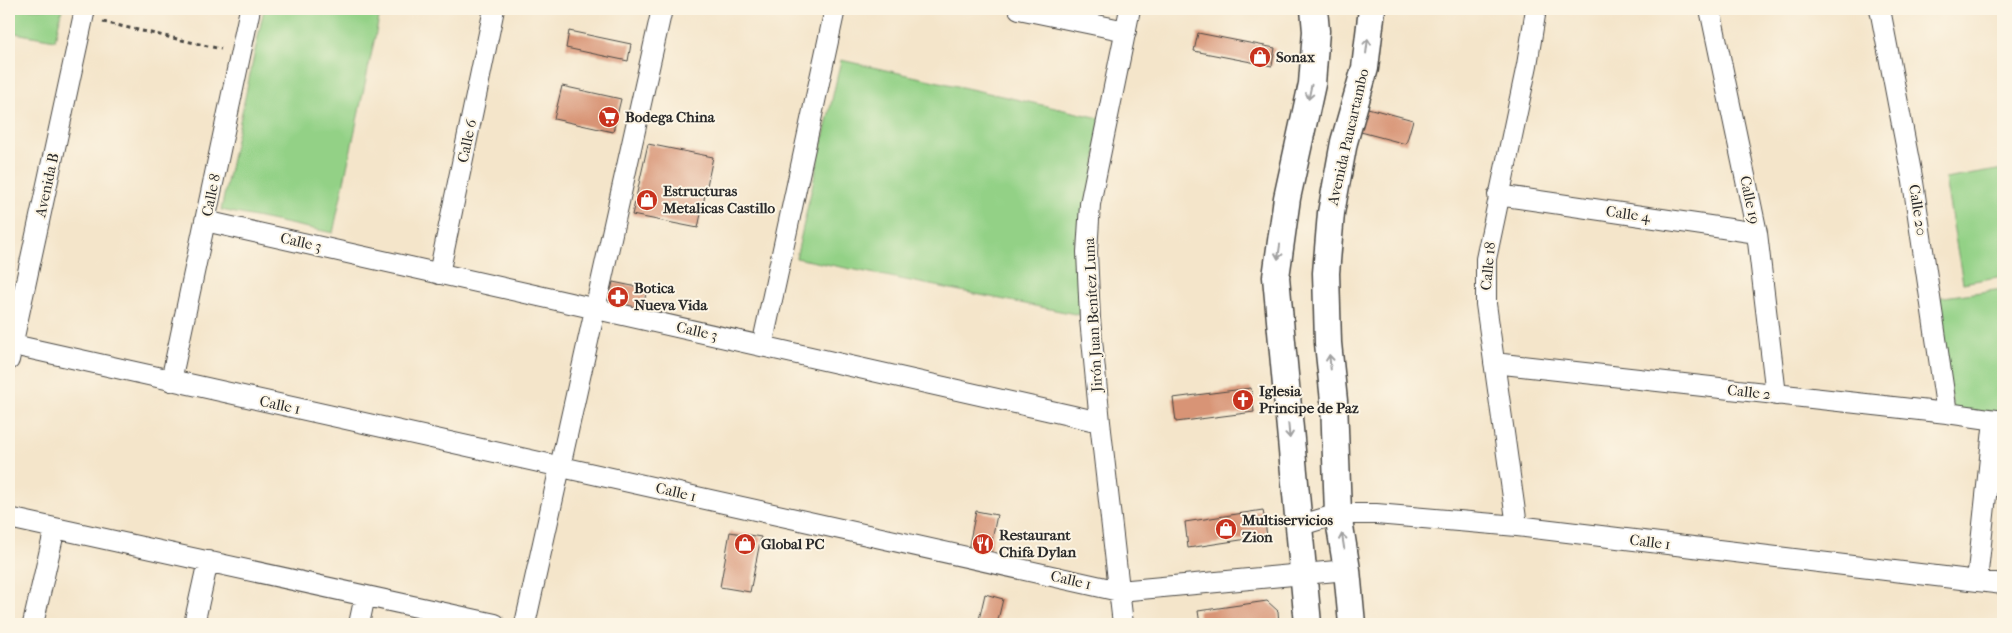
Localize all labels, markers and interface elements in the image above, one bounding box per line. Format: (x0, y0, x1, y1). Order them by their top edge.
one-way arrow (1362, 38, 1372, 54)
shop icon: Sonax (1248, 45, 1272, 69)
place label: Sonax (1276, 48, 1315, 66)
street label: Avenida Paucartambo (1323, 67, 1373, 208)
one-way arrow (1305, 84, 1314, 100)
supermarket icon: Bodega China (597, 105, 621, 129)
place label: Bodega China (625, 108, 716, 126)
street label: Calle 6 (454, 117, 481, 164)
street label: Avenida B (31, 151, 63, 220)
street label: Calle 8 (198, 172, 224, 218)
street label: Calle 19 (1736, 174, 1764, 226)
place label: Estructuras Metalicas Castillo (662, 182, 776, 217)
street label: Calle 20 (1905, 183, 1931, 237)
shop icon: Estructuras Metalicas Castillo (635, 188, 659, 212)
street label: Calle 4 (1605, 202, 1653, 226)
street label: Calle 3 (279, 229, 323, 255)
street label: Jirón Juan Benítez Luna (1080, 236, 1106, 394)
street label: Calle 18 (1477, 241, 1499, 291)
one-way arrow (1274, 243, 1284, 259)
place label: Botica Nueva Vida (634, 279, 709, 314)
pharmacy icon: Botica Nueva Vida (606, 285, 630, 309)
street label: Calle 3 (675, 318, 719, 344)
one-way arrow (1325, 354, 1335, 370)
street label: Calle 2 (1726, 381, 1772, 403)
place label: Iglesia Principe de Paz (1259, 382, 1359, 417)
church icon: Iglesia Principe de Paz (1231, 388, 1255, 412)
street label: Calle 1 (258, 392, 302, 418)
one-way arrow (1285, 422, 1294, 438)
street label: Calle 1 (654, 479, 698, 505)
place label: Multiservicios Zion (1241, 511, 1334, 546)
shop icon: Multiservicios Zion (1214, 517, 1238, 541)
place label: Restaurant Chifa Dylan (999, 526, 1077, 561)
street label: Calle 1 (1628, 531, 1672, 553)
shop icon: Global PC (733, 532, 757, 556)
restaurant icon: Restaurant Chifa Dylan (971, 532, 995, 556)
one-way arrow (1337, 533, 1347, 549)
place label: Global PC (761, 535, 825, 553)
street label: Calle 1 (1049, 567, 1093, 593)

